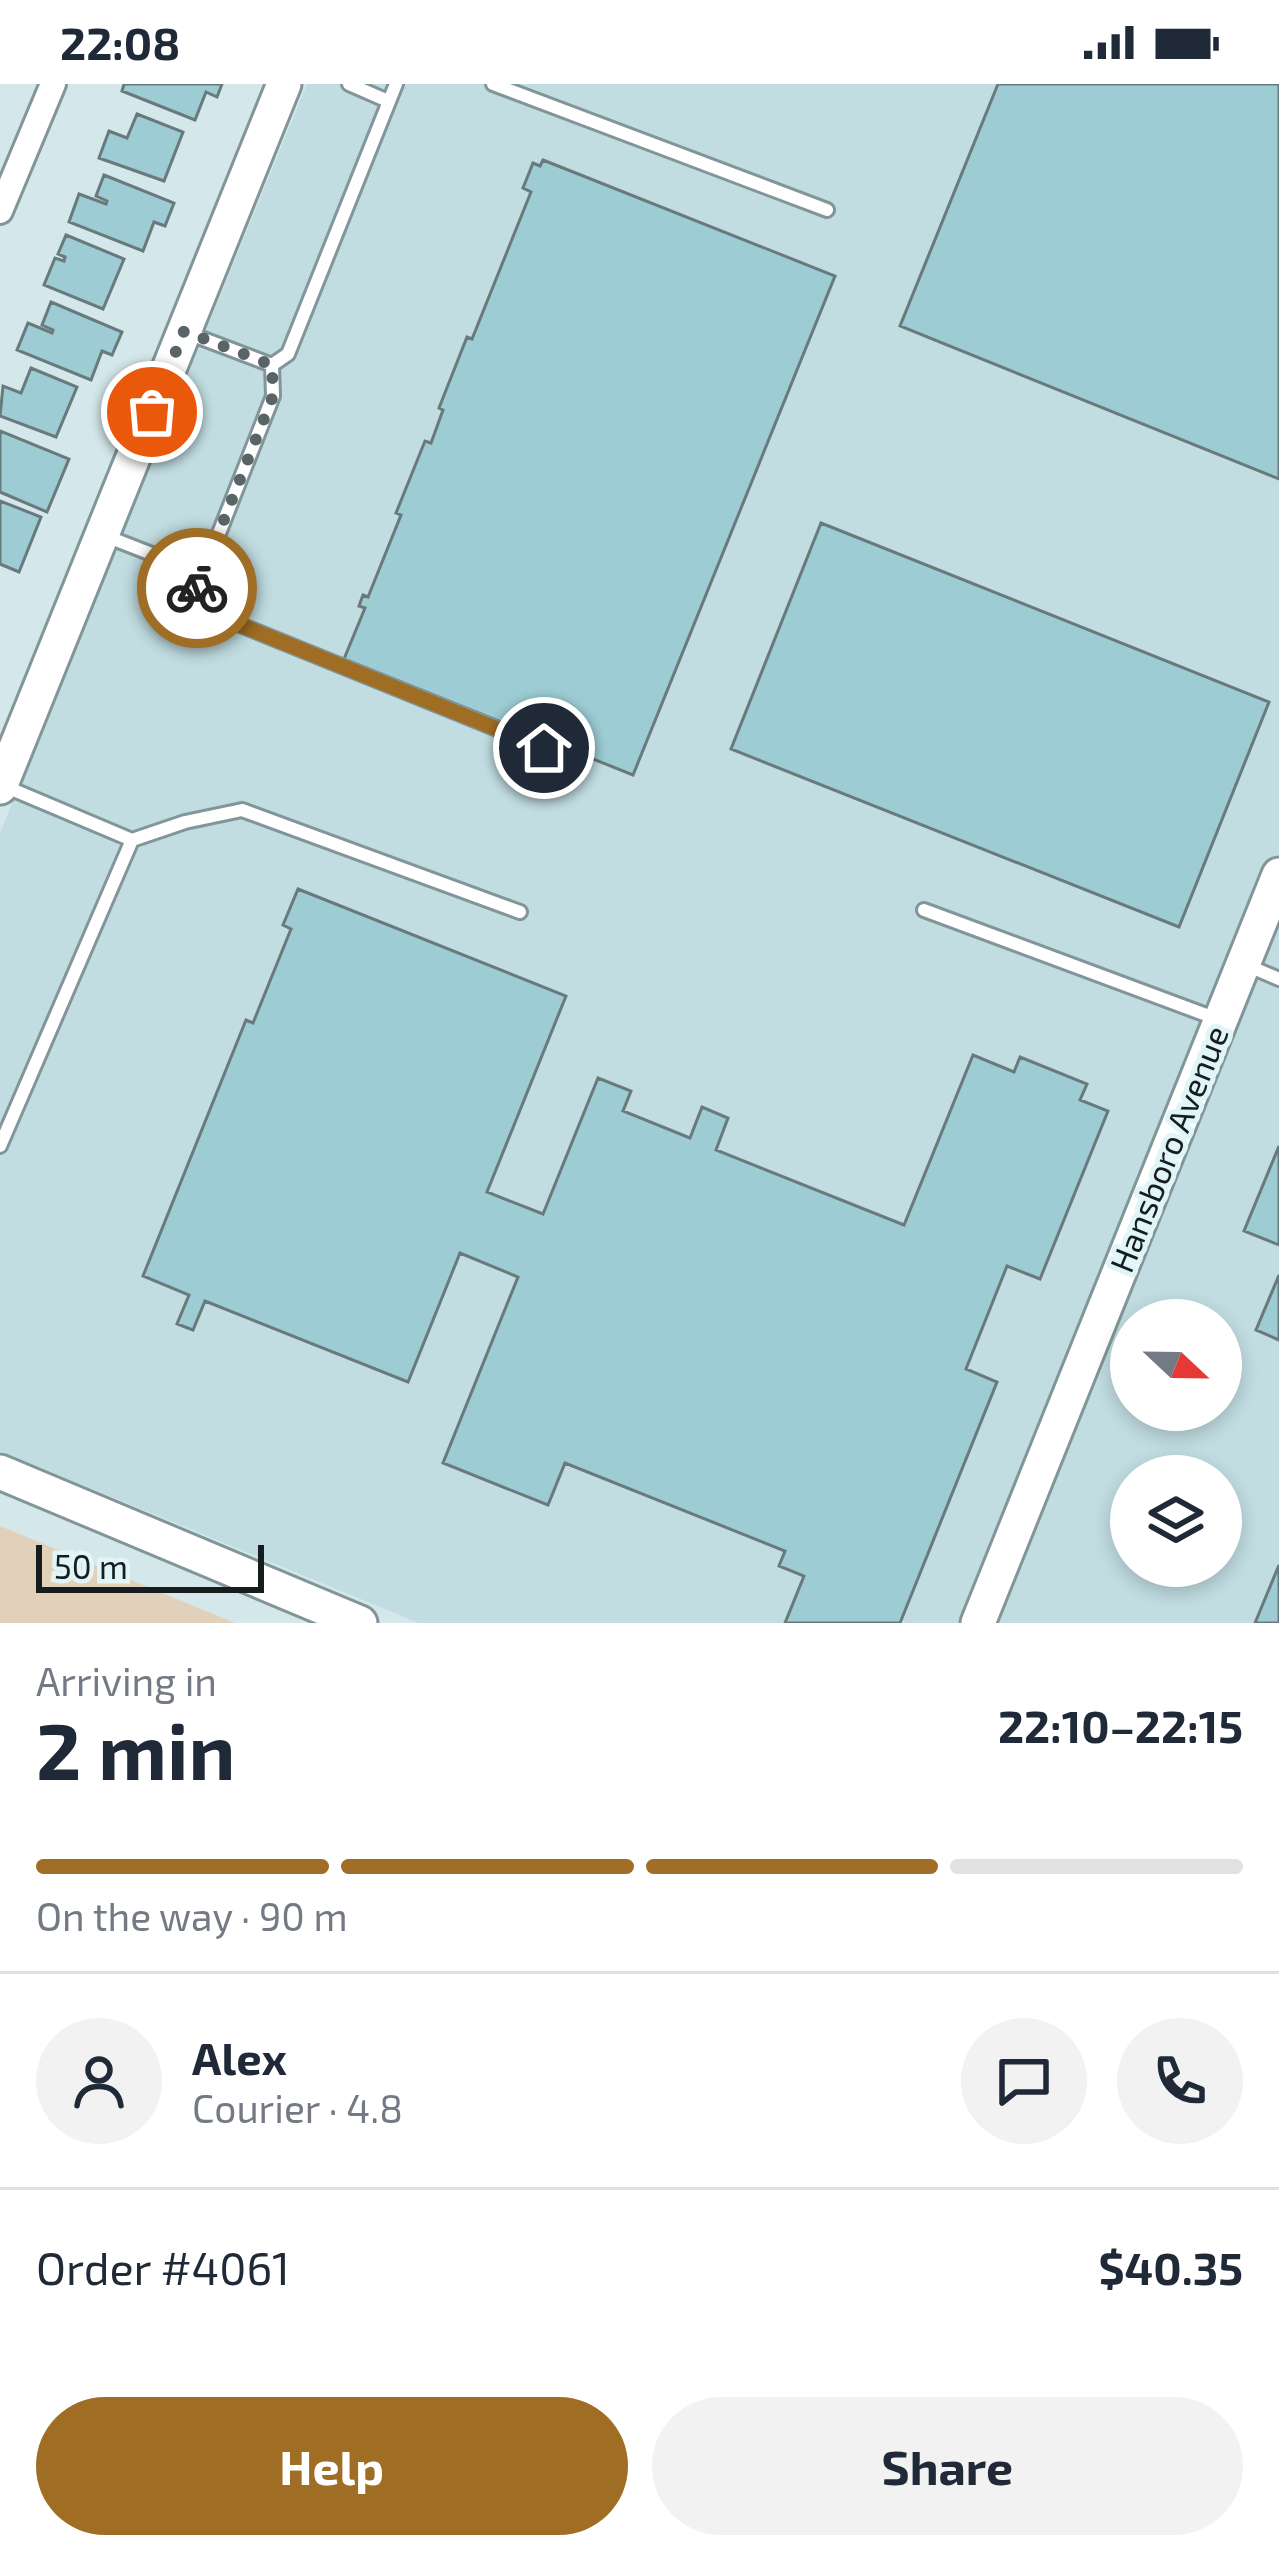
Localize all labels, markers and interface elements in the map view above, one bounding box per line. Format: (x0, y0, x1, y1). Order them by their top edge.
text: 22:08 (60, 15, 180, 69)
pin (101, 361, 203, 463)
icon: bag (119, 379, 185, 445)
courier (137, 528, 257, 648)
icon: bike (164, 555, 230, 621)
pin (493, 697, 595, 799)
icon: home (511, 715, 577, 781)
street label: Hansboro Avenue (1100, 1020, 1236, 1278)
north arrow (1110, 1299, 1242, 1431)
map controls (1110, 1299, 1242, 1587)
button: layers (1110, 1455, 1242, 1587)
scale bar (36, 1539, 264, 1592)
text: 50 m (54, 1546, 128, 1586)
text: Arriving in (36, 1657, 217, 1704)
text: 22:10–22:15 (998, 1698, 1243, 1752)
text: 2 min (36, 1702, 235, 1796)
text: On the way · 90 m (36, 1892, 348, 1939)
button: person (36, 2018, 162, 2144)
button: chat (961, 2018, 1087, 2144)
button: phone (1117, 2018, 1243, 2144)
text: Alex (192, 2030, 287, 2084)
text: Courier · 4.8 (192, 2084, 403, 2131)
text: Order #4061 (36, 2240, 290, 2294)
text: $40.35 (1099, 2240, 1243, 2294)
button: Help (36, 2397, 628, 2535)
button: Share (652, 2397, 1243, 2535)

